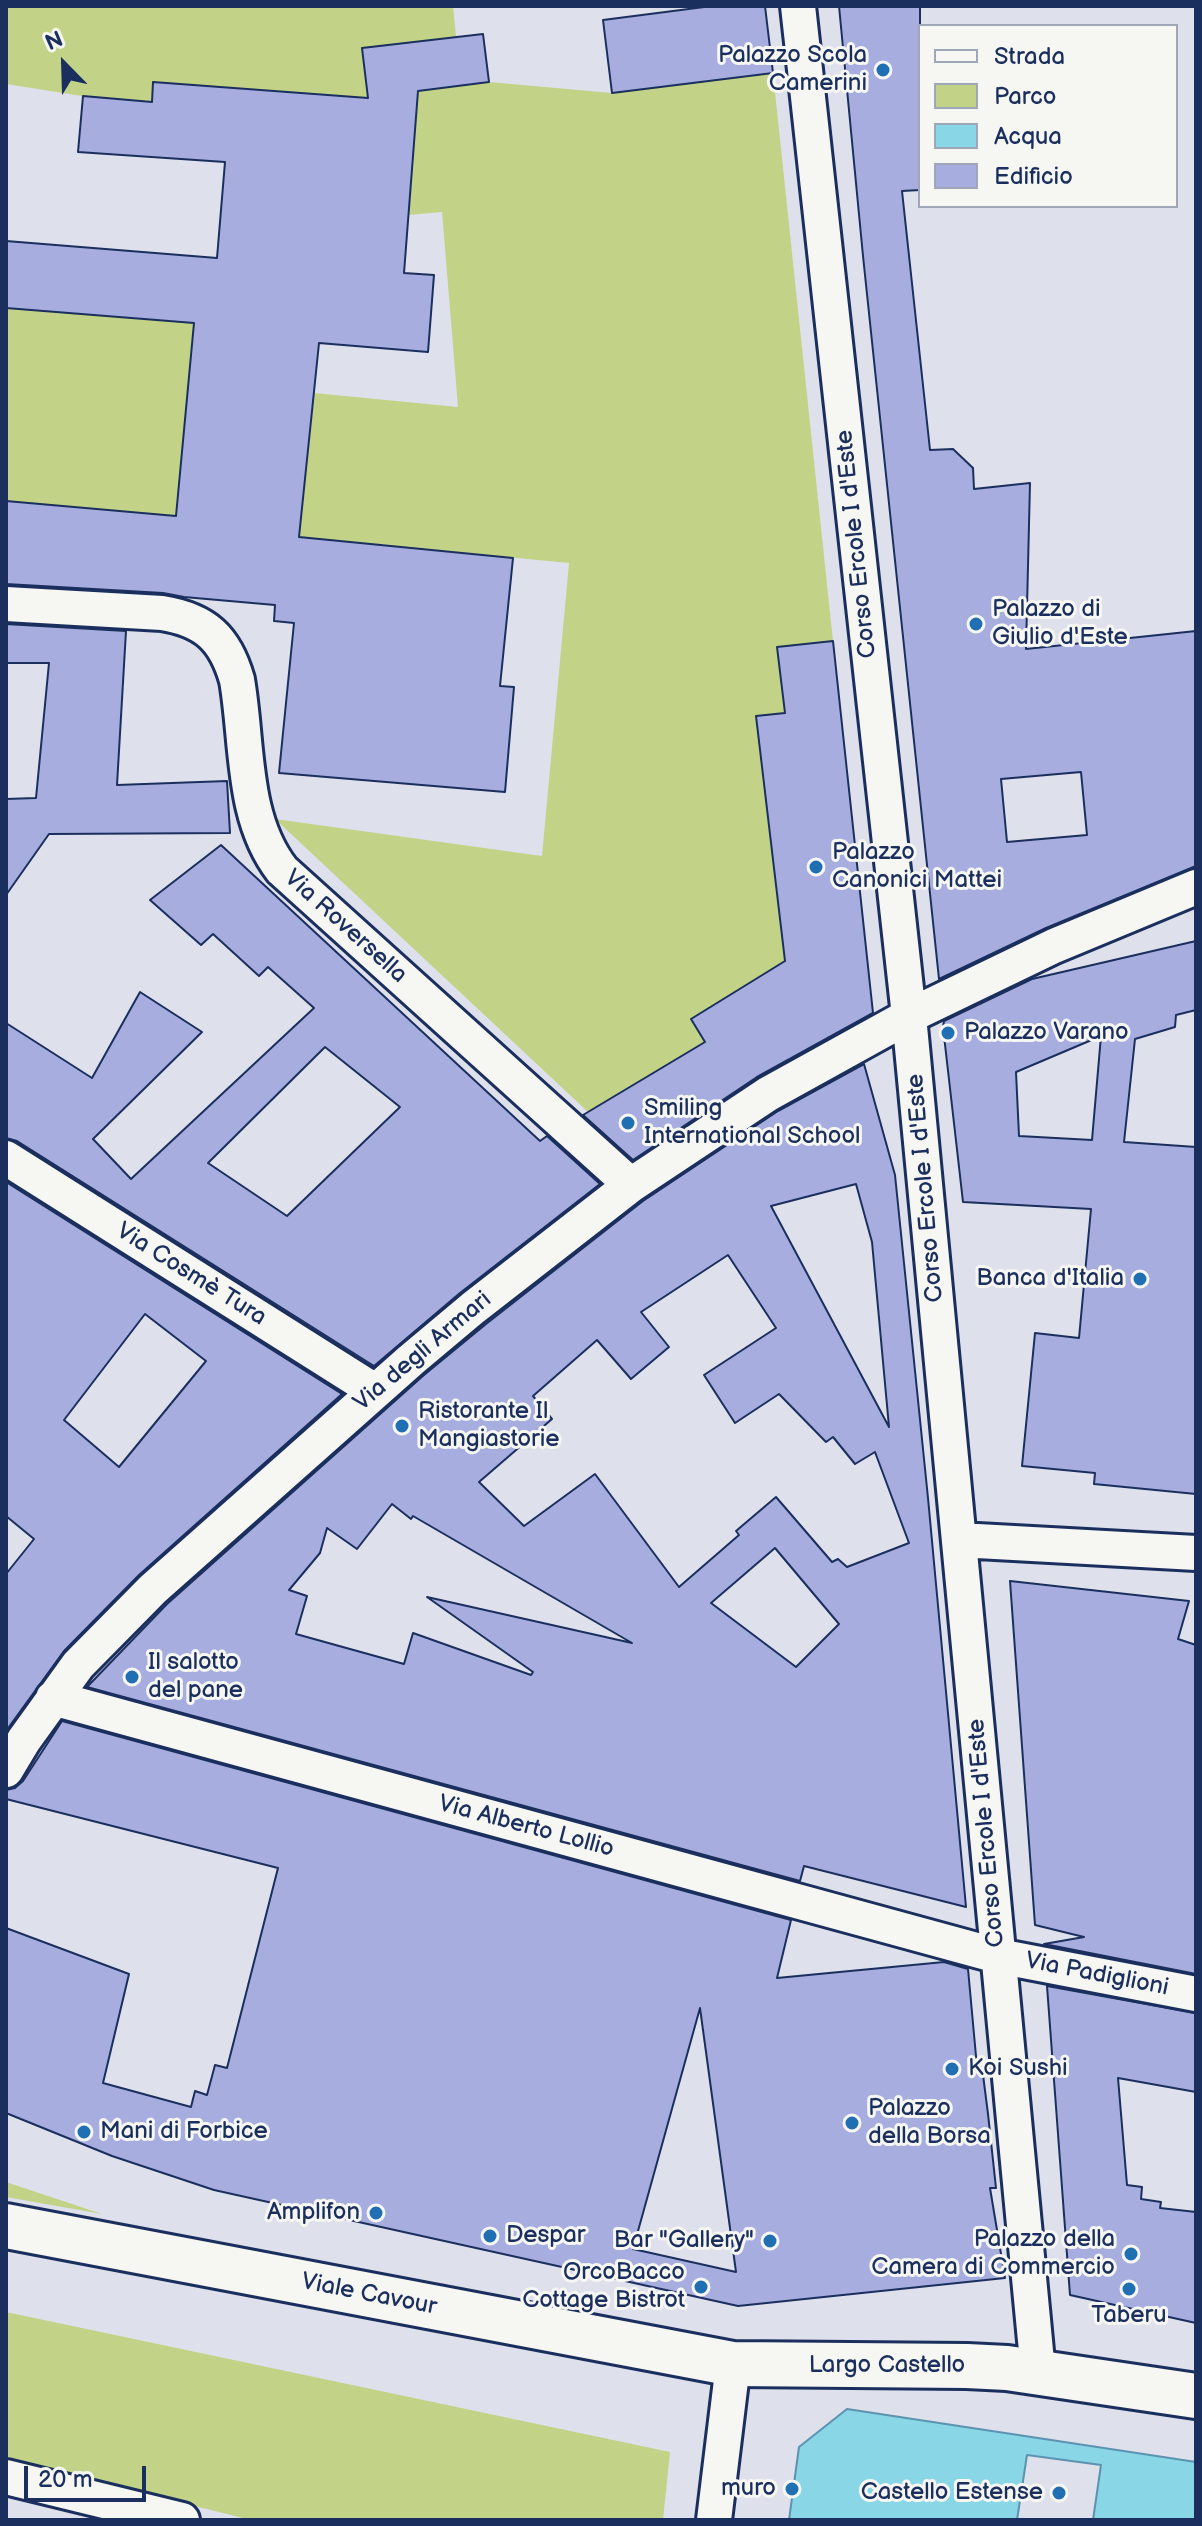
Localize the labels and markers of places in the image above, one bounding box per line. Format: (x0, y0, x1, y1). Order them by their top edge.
place label: Palazzo Scola Camerini (718, 42, 867, 98)
marker: Palazzo Scola Camerini (874, 61, 892, 79)
place label: Palazzo di Giulio d'Este (992, 596, 1128, 652)
marker: Palazzo di Giulio d'Este (967, 615, 985, 633)
place label: Palazzo Canonici Mattei (832, 839, 1002, 895)
marker: Palazzo Canonici Mattei (807, 858, 825, 876)
place label: Palazzo Varano (964, 1019, 1129, 1047)
marker: Palazzo Varano (939, 1024, 957, 1042)
place label: Smiling International School (644, 1095, 860, 1151)
marker: Smiling International School (619, 1114, 637, 1132)
place label: Banca d'Italia (976, 1265, 1124, 1293)
marker: Banca d'Italia (1131, 1270, 1149, 1288)
place label: Ristorante Il Mangiastorie (418, 1398, 560, 1454)
marker: Ristorante Il Mangiastorie (393, 1417, 411, 1435)
place label: Il salotto del pane (148, 1649, 243, 1705)
marker: Il salotto del pane (123, 1668, 141, 1686)
place label: Koi Sushi (968, 2055, 1068, 2083)
marker: Koi Sushi (943, 2060, 961, 2078)
place label: Palazzo della Borsa (868, 2095, 991, 2151)
marker: Palazzo della Borsa (843, 2114, 861, 2132)
place label: Mani di Forbice (100, 2118, 268, 2146)
marker: Mani di Forbice (75, 2123, 93, 2141)
place label: Amplifon (267, 2199, 360, 2227)
marker: Amplifon (367, 2204, 385, 2222)
place label: Despar (506, 2222, 585, 2250)
place label: Palazzo della Camera di Commercio (871, 2226, 1115, 2282)
marker: Despar (481, 2227, 499, 2245)
place label: Bar "Gallery" (614, 2227, 754, 2255)
marker: Bar "Gallery" (761, 2232, 779, 2250)
marker: Palazzo della Camera di Commercio (1122, 2245, 1140, 2263)
place label: OrcoBacco Cottage Bistrot (522, 2259, 685, 2315)
marker: OrcoBacco Cottage Bistrot (692, 2278, 710, 2296)
marker: Taberu (1120, 2280, 1138, 2298)
place label: Taberu (1091, 2302, 1167, 2330)
place label: muro (721, 2475, 776, 2503)
place label: Castello Estense (861, 2479, 1043, 2507)
marker: muro (783, 2480, 801, 2498)
marker: Castello Estense (1050, 2484, 1068, 2502)

